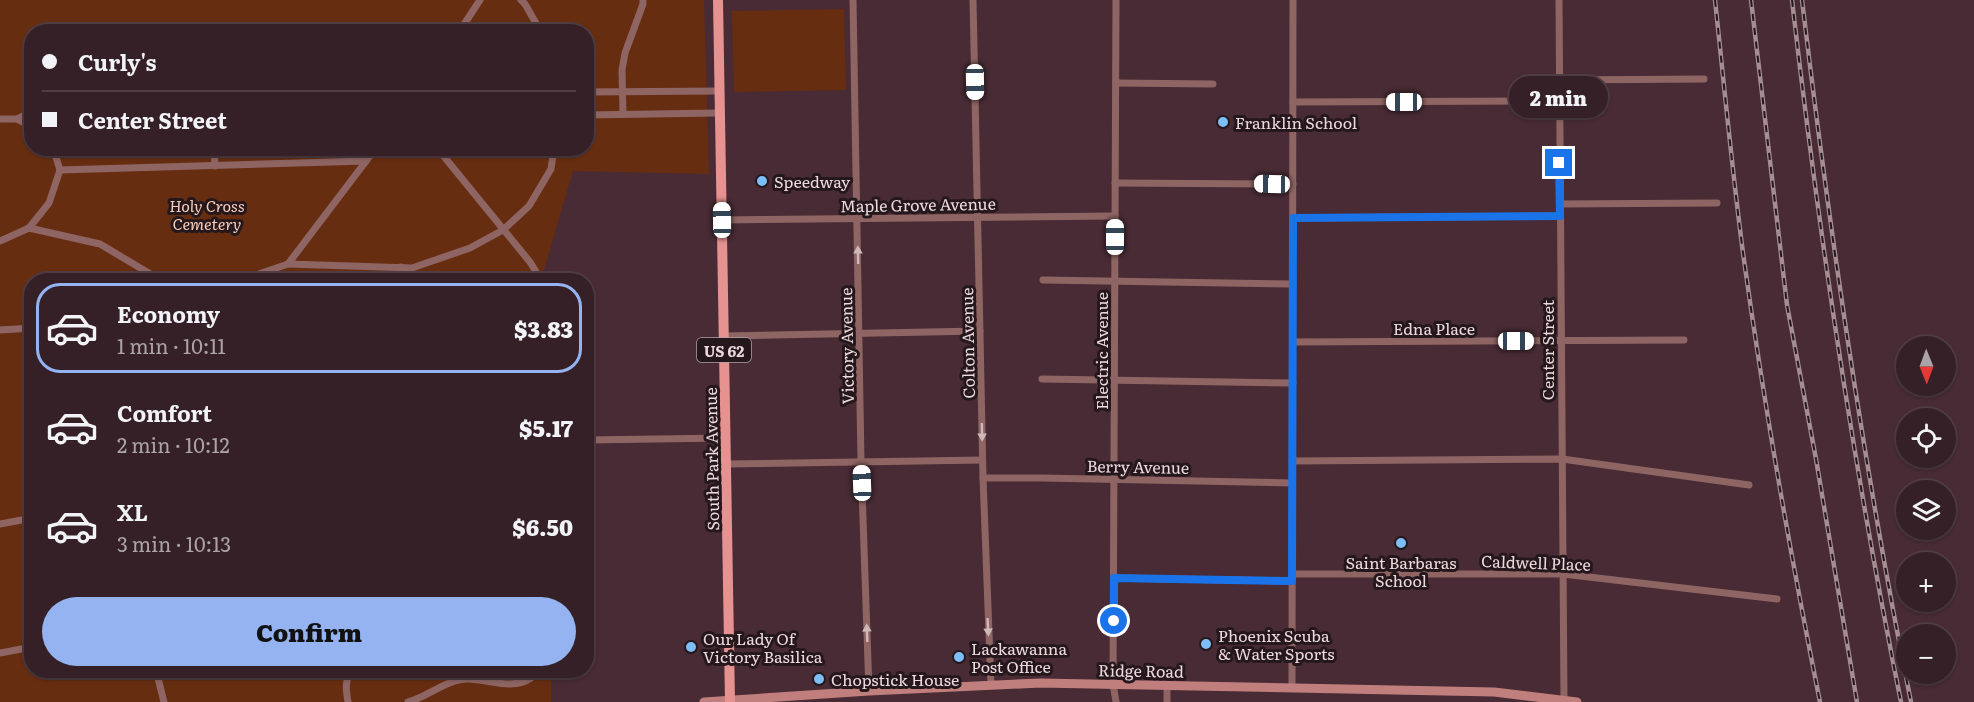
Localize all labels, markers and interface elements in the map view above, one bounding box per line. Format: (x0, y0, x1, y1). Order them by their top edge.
text: Curly's (78, 45, 156, 78)
car (966, 64, 984, 100)
callout: 2 min (1510, 76, 1608, 118)
text: 2 min (1530, 82, 1587, 112)
car (1386, 93, 1422, 111)
text: Center Street (78, 103, 227, 136)
place label: Franklin School (1235, 110, 1357, 134)
marker: Franklin School (1216, 115, 1230, 129)
route end (1545, 149, 1572, 176)
place label: Speedway (774, 169, 851, 193)
marker: Speedway (755, 174, 769, 188)
car (1254, 175, 1290, 193)
street label: Maple Grove Avenue (840, 191, 996, 217)
park label: Holy Cross Cemetery (169, 193, 245, 235)
car (713, 202, 731, 238)
car (1106, 219, 1124, 255)
one-way arrow (853, 246, 863, 265)
street label: Victory Avenue (833, 287, 859, 405)
street label: Colton Avenue (954, 287, 980, 399)
street label: Electric Avenue (1089, 292, 1113, 410)
text: Economy (117, 297, 220, 330)
street label: Center Street (1535, 299, 1559, 400)
icon: car (45, 301, 99, 355)
text: $3.83 (514, 312, 573, 345)
street label: Edna Place (1393, 316, 1475, 340)
text: 1 min · 10:11 (117, 330, 226, 360)
car (1498, 332, 1534, 350)
north arrow (1896, 336, 1956, 396)
map controls (1896, 336, 1956, 684)
road number: US 62 (697, 338, 751, 362)
street label: South Park Avenue (698, 387, 724, 531)
text: Comfort (117, 396, 212, 429)
icon: car (45, 400, 99, 454)
button: locate (1896, 408, 1956, 468)
text: $5.17 (519, 411, 573, 444)
one-way arrow (977, 422, 987, 441)
text: 2 min · 10:12 (117, 429, 230, 459)
street label: Berry Avenue (1087, 453, 1189, 479)
car (852, 465, 872, 501)
button: layers (1896, 480, 1956, 540)
text: XL (117, 495, 148, 528)
icon: car (45, 499, 99, 553)
text: $6.50 (512, 510, 573, 543)
text: 3 min · 10:13 (117, 528, 231, 558)
marker: Saint Barbaras School (1394, 536, 1408, 550)
street label: Caldwell Place (1481, 548, 1591, 576)
place label: Saint Barbaras School (1346, 550, 1456, 592)
button: + (1896, 552, 1956, 612)
button: Confirm (42, 597, 576, 666)
route start (1100, 607, 1127, 634)
one-way arrow (984, 617, 993, 636)
one-way arrow (863, 623, 872, 642)
place label: Phoenix Scuba & Water Sports (1218, 623, 1334, 665)
button: − (1896, 624, 1956, 684)
place label: Our Lady Of Victory Basilica (703, 626, 823, 668)
place label: Lackawanna Post Office (971, 636, 1067, 678)
marker: Phoenix Scuba & Water Sports (1199, 637, 1213, 651)
marker: Our Lady Of Victory Basilica (684, 640, 698, 654)
marker: Lackawanna Post Office (952, 650, 966, 664)
street label: Ridge Road (1098, 657, 1184, 683)
place label: Chopstick House (831, 667, 959, 691)
marker: Chopstick House (812, 672, 826, 686)

